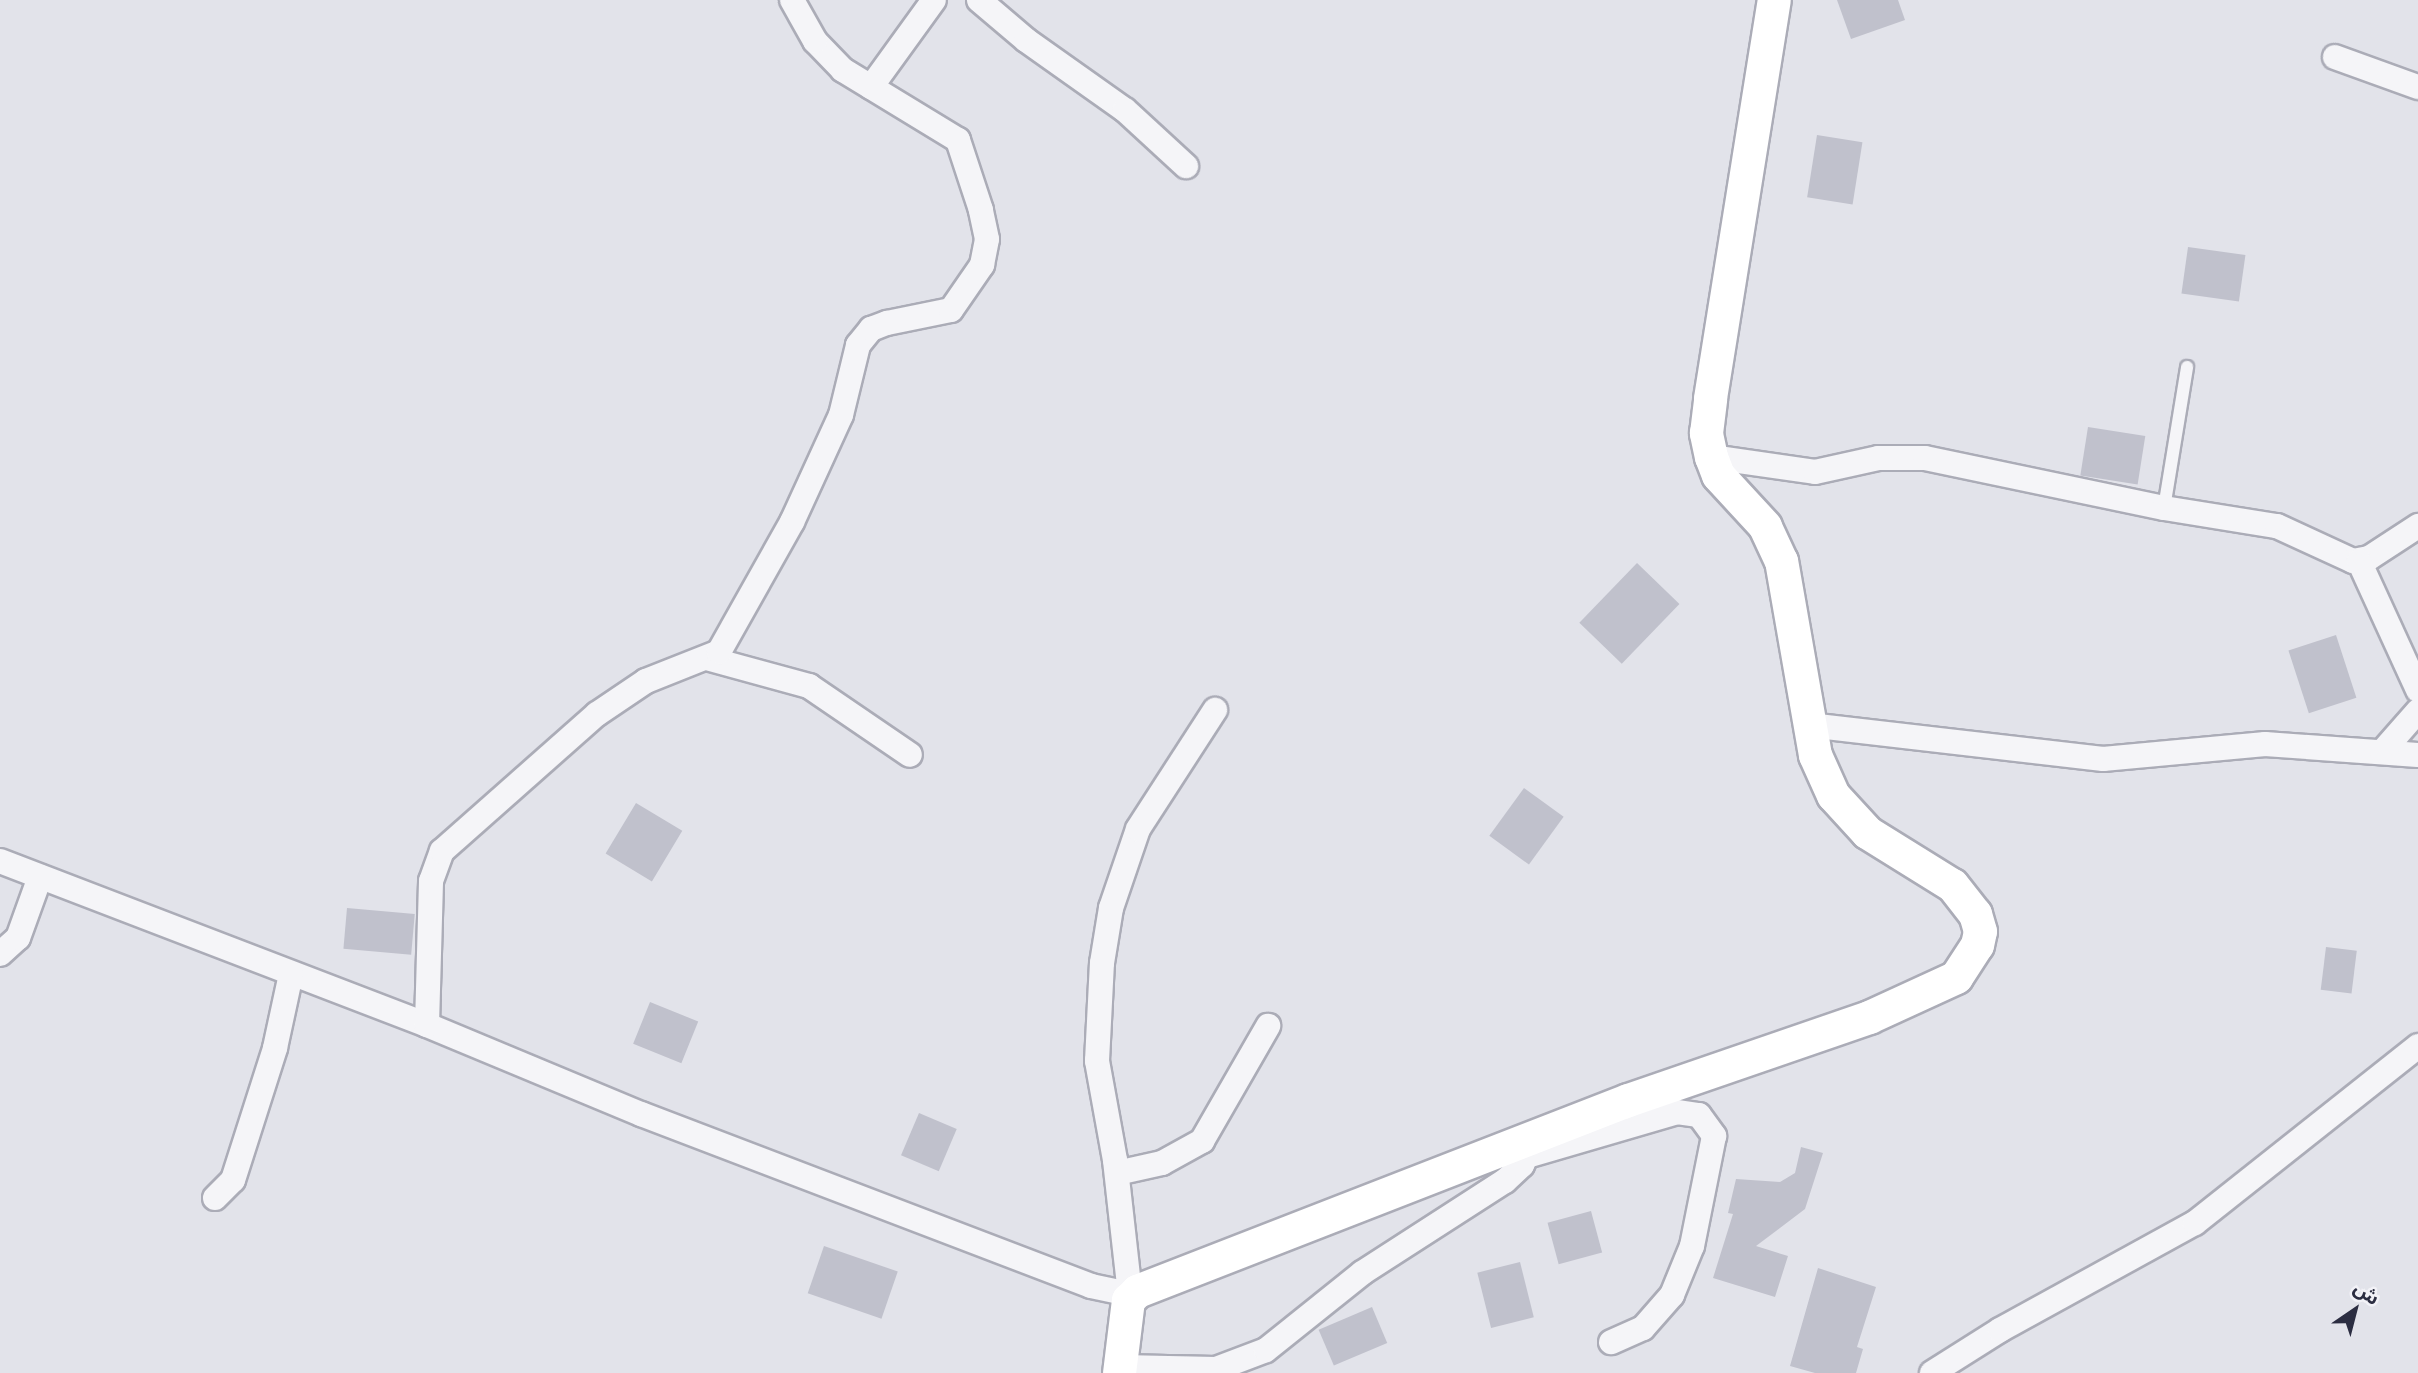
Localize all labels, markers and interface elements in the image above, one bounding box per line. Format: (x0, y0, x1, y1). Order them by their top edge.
north arrow (2320, 1275, 2390, 1345)
text: ش (2349, 1275, 2385, 1311)

